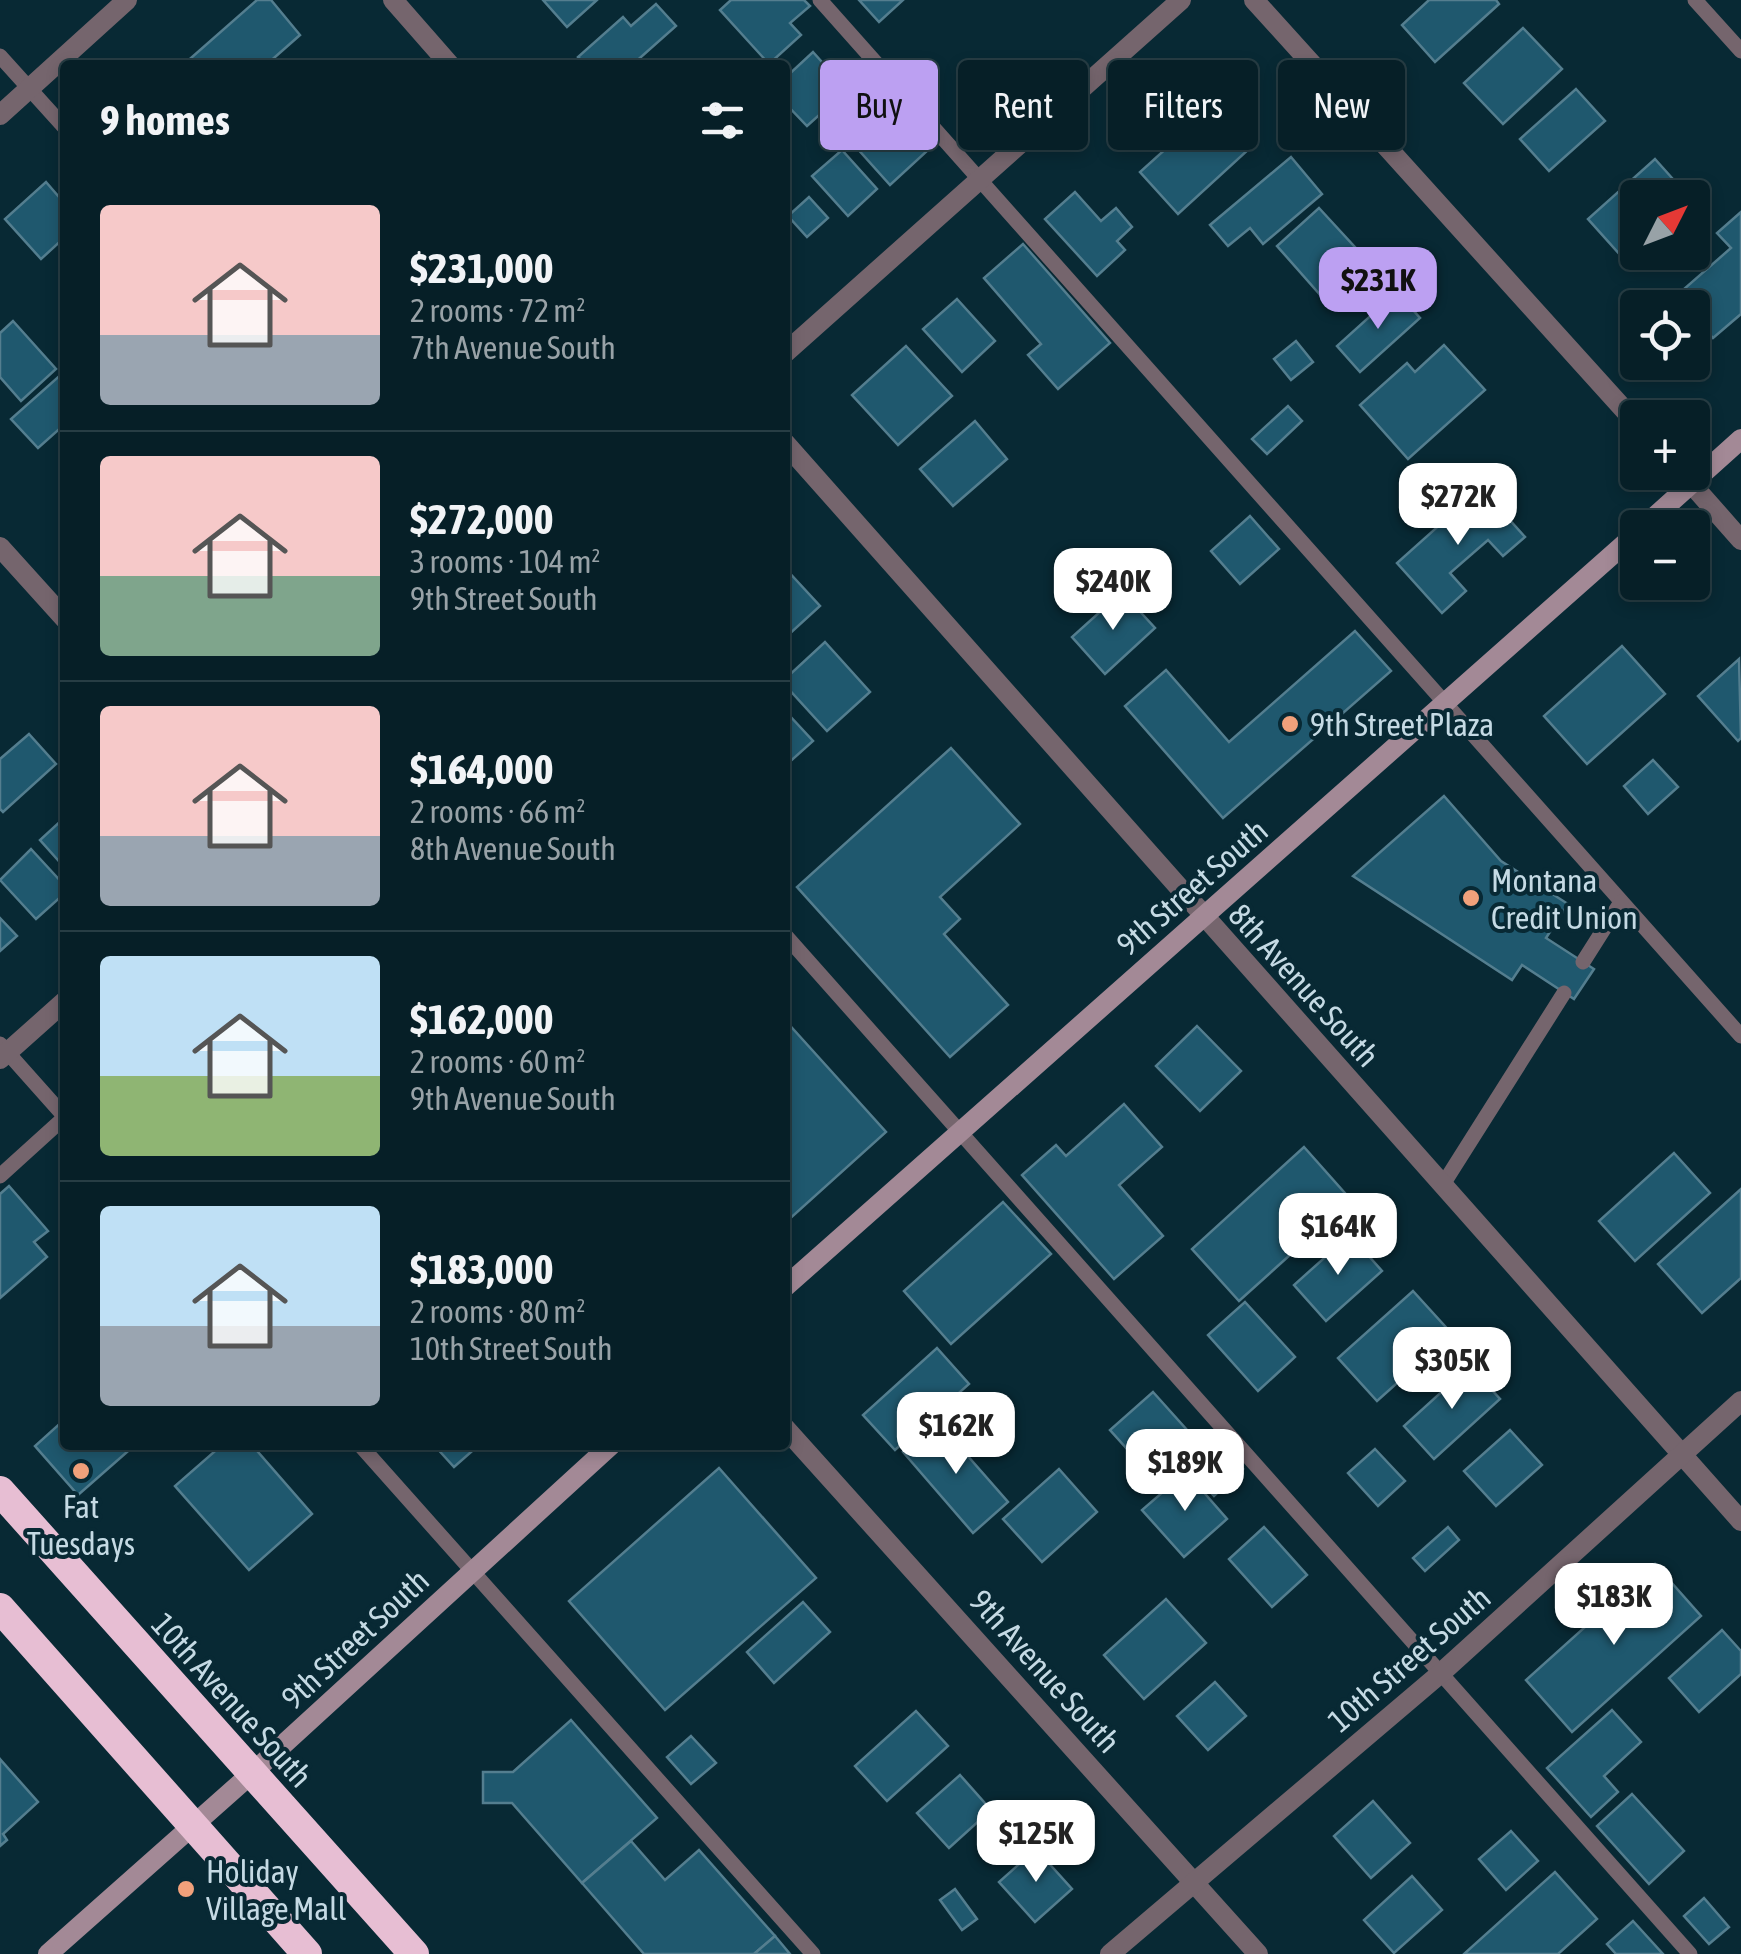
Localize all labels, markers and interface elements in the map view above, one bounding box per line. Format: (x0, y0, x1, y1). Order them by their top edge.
chip: Buy (820, 60, 938, 150)
chip: Rent (958, 60, 1088, 150)
chip: Filters (1108, 60, 1258, 150)
chip: New (1278, 60, 1405, 150)
icon: filters (695, 93, 750, 148)
text: 9 homes (100, 96, 230, 144)
north arrow (1620, 180, 1710, 270)
map controls (1620, 180, 1710, 600)
text: $231,000 (410, 244, 554, 292)
icon: home (180, 245, 300, 365)
pin: $231K (1308, 247, 1448, 332)
text: $231K (1341, 261, 1415, 298)
button: locate (1620, 290, 1710, 380)
text: 2 rooms · 72 m² (410, 292, 585, 329)
text: 7th Avenue South (410, 329, 616, 366)
button: + (1620, 400, 1710, 490)
pin: $272K (1388, 463, 1528, 548)
text: $272K (1421, 477, 1495, 514)
text: $272,000 (410, 495, 554, 543)
icon: home (180, 496, 300, 616)
button: − (1620, 510, 1710, 600)
text: 3 rooms · 104 m² (410, 543, 600, 580)
pin: $240K (1043, 548, 1183, 633)
text: $240K (1076, 562, 1150, 599)
text: 9th Street South (410, 580, 597, 617)
place label: 9th Street Plaza (1310, 706, 1494, 743)
marker: 9th Street Plaza (1279, 713, 1301, 735)
text: $164,000 (410, 745, 554, 793)
icon: home (180, 746, 300, 866)
text: 2 rooms · 66 m² (410, 793, 585, 830)
street label: 9th Street South (1109, 812, 1275, 962)
text: 8th Avenue South (410, 830, 616, 867)
place label: Montana Credit Union (1491, 862, 1638, 936)
marker: Montana Credit Union (1460, 887, 1482, 909)
street label: 8th Avenue South (1221, 896, 1387, 1074)
text: $162,000 (410, 995, 554, 1043)
icon: home (180, 996, 300, 1116)
text: 2 rooms · 60 m² (410, 1043, 585, 1080)
text: 9th Avenue South (410, 1080, 616, 1117)
pin: $164K (1268, 1193, 1408, 1278)
text: $164K (1301, 1207, 1375, 1244)
text: $183,000 (410, 1245, 554, 1293)
icon: home (180, 1246, 300, 1366)
text: 2 rooms · 80 m² (410, 1293, 585, 1330)
pin: $305K (1382, 1327, 1522, 1412)
text: 10th Street South (410, 1330, 612, 1367)
text: $305K (1415, 1341, 1489, 1378)
pin: $162K (886, 1392, 1026, 1477)
text: $162K (919, 1406, 993, 1443)
pin: $189K (1115, 1429, 1255, 1514)
text: $189K (1148, 1443, 1222, 1480)
marker: Fat Tuesdays (70, 1460, 92, 1482)
place label: Fat Tuesdays (27, 1488, 135, 1562)
street label: 9th Street South (274, 1562, 436, 1716)
pin: $183K (1544, 1563, 1684, 1648)
text: $183K (1577, 1577, 1651, 1614)
street label: 10th Street South (1320, 1579, 1498, 1739)
street label: 9th Avenue South (962, 1582, 1128, 1760)
street label: 10th Avenue South (144, 1606, 320, 1794)
pin: $125K (966, 1800, 1106, 1885)
text: $125K (999, 1814, 1073, 1851)
place label: Holiday Village Mall (206, 1853, 347, 1927)
marker: Holiday Village Mall (175, 1878, 197, 1900)

